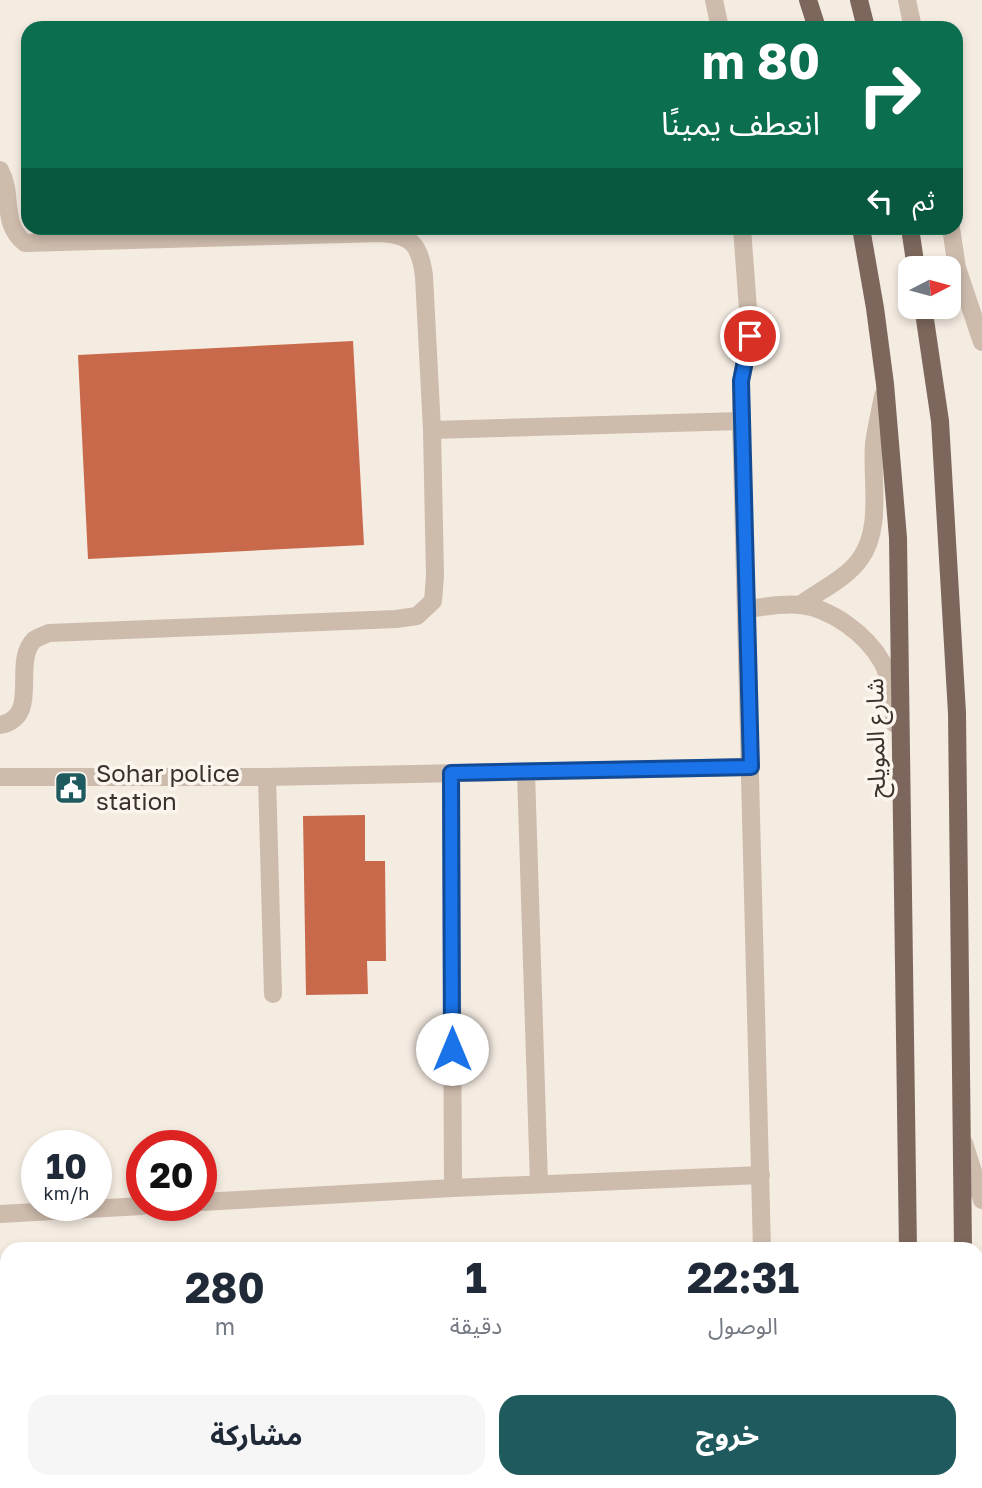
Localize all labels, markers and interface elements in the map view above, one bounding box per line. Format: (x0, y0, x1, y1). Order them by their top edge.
text: 80 m (702, 31, 820, 90)
icon: right (844, 49, 935, 140)
text: انعطف يمينًا (661, 104, 820, 142)
icon: left (861, 182, 899, 220)
text: ثم (913, 185, 935, 216)
north arrow (898, 256, 961, 318)
map controls (898, 256, 961, 319)
pin (720, 306, 780, 366)
icon: arrive (731, 317, 769, 355)
street label: شارع المويلح (859, 678, 894, 798)
place label: Sohar police station (96, 758, 240, 815)
public building icon: Sohar police station (52, 769, 90, 807)
position arrow (415, 1012, 489, 1086)
speed limit sign: 20 (126, 1130, 217, 1221)
text: 10 (46, 1145, 87, 1187)
text: km/h (44, 1182, 89, 1204)
text: 1 (465, 1252, 487, 1302)
text: 22:31 (687, 1252, 799, 1302)
text: 280 (185, 1262, 265, 1312)
text: دقيقة (450, 1311, 502, 1339)
text: الوصول (708, 1311, 778, 1339)
text: m (215, 1312, 235, 1340)
button: مشاركة (28, 1395, 485, 1475)
button: خروج (499, 1395, 956, 1475)

